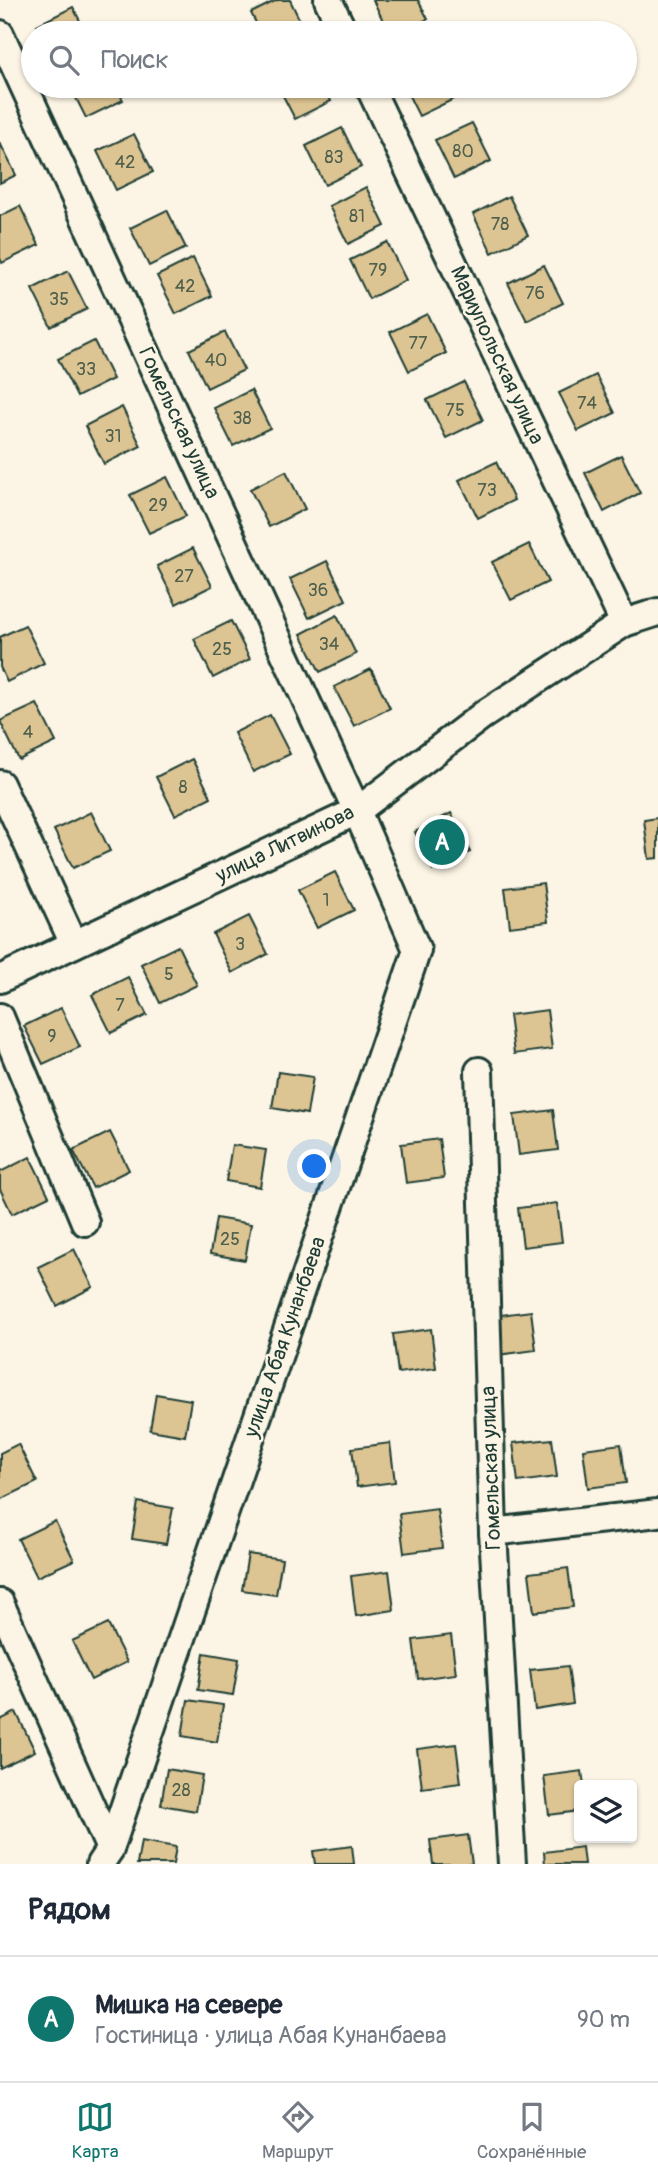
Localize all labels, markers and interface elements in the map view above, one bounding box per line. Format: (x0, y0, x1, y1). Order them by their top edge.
search box (21, 21, 637, 98)
icon: search (45, 41, 83, 79)
text: Поиск (101, 44, 169, 76)
house number: 80 (452, 140, 474, 163)
house number: 83 (324, 146, 344, 169)
house number: 42 (115, 151, 135, 174)
house number: 81 (349, 205, 365, 228)
house number: 78 (491, 213, 509, 236)
house number: 79 (369, 259, 387, 282)
street label: Мариупольская улица (444, 261, 550, 449)
house number: 42 (175, 275, 195, 298)
house number: 76 (525, 282, 545, 305)
house number: 35 (49, 288, 69, 311)
house number: 77 (408, 332, 428, 355)
street label: Гомельская улица (132, 343, 226, 503)
house number: 40 (205, 349, 227, 372)
house number: 33 (76, 358, 96, 381)
house number: 74 (577, 392, 598, 415)
house number: 75 (445, 399, 465, 422)
house number: 38 (232, 407, 252, 430)
house number: 31 (104, 425, 122, 448)
house number: 73 (477, 479, 497, 502)
house number: 29 (148, 494, 168, 517)
house number: 27 (174, 565, 194, 588)
house number: 36 (308, 579, 328, 602)
house number: 34 (319, 633, 340, 656)
house number: 25 (212, 638, 232, 661)
house number: 4 (23, 721, 34, 744)
house number: 8 (178, 776, 188, 799)
street label: улица Литвинова (210, 799, 359, 890)
pin: A (419, 816, 465, 868)
house number: 1 (322, 889, 330, 912)
house number: 3 (235, 933, 245, 956)
house number: 5 (164, 963, 174, 986)
house number: 7 (115, 994, 125, 1017)
house number: 9 (47, 1025, 57, 1048)
your location (297, 1149, 331, 1183)
house number: 25 (220, 1228, 240, 1251)
street label: улица Абая Кунанбаева (238, 1233, 332, 1442)
street label: Гомельская улица (475, 1385, 507, 1551)
house number: 28 (171, 1779, 191, 1802)
map controls (574, 1780, 637, 1843)
button: layers (574, 1780, 637, 1843)
text: Рядом (28, 1891, 111, 1928)
text: Мишка на севере (95, 1989, 282, 2021)
text: A (44, 2005, 58, 2034)
text: 90 m (577, 2005, 630, 2034)
text: Гостиница · улица Абая Кунанбаева (95, 2021, 446, 2050)
tab: Карта (72, 2098, 119, 2164)
tab: Маршрут (262, 2098, 334, 2164)
tab: Сохранённые (477, 2098, 586, 2164)

